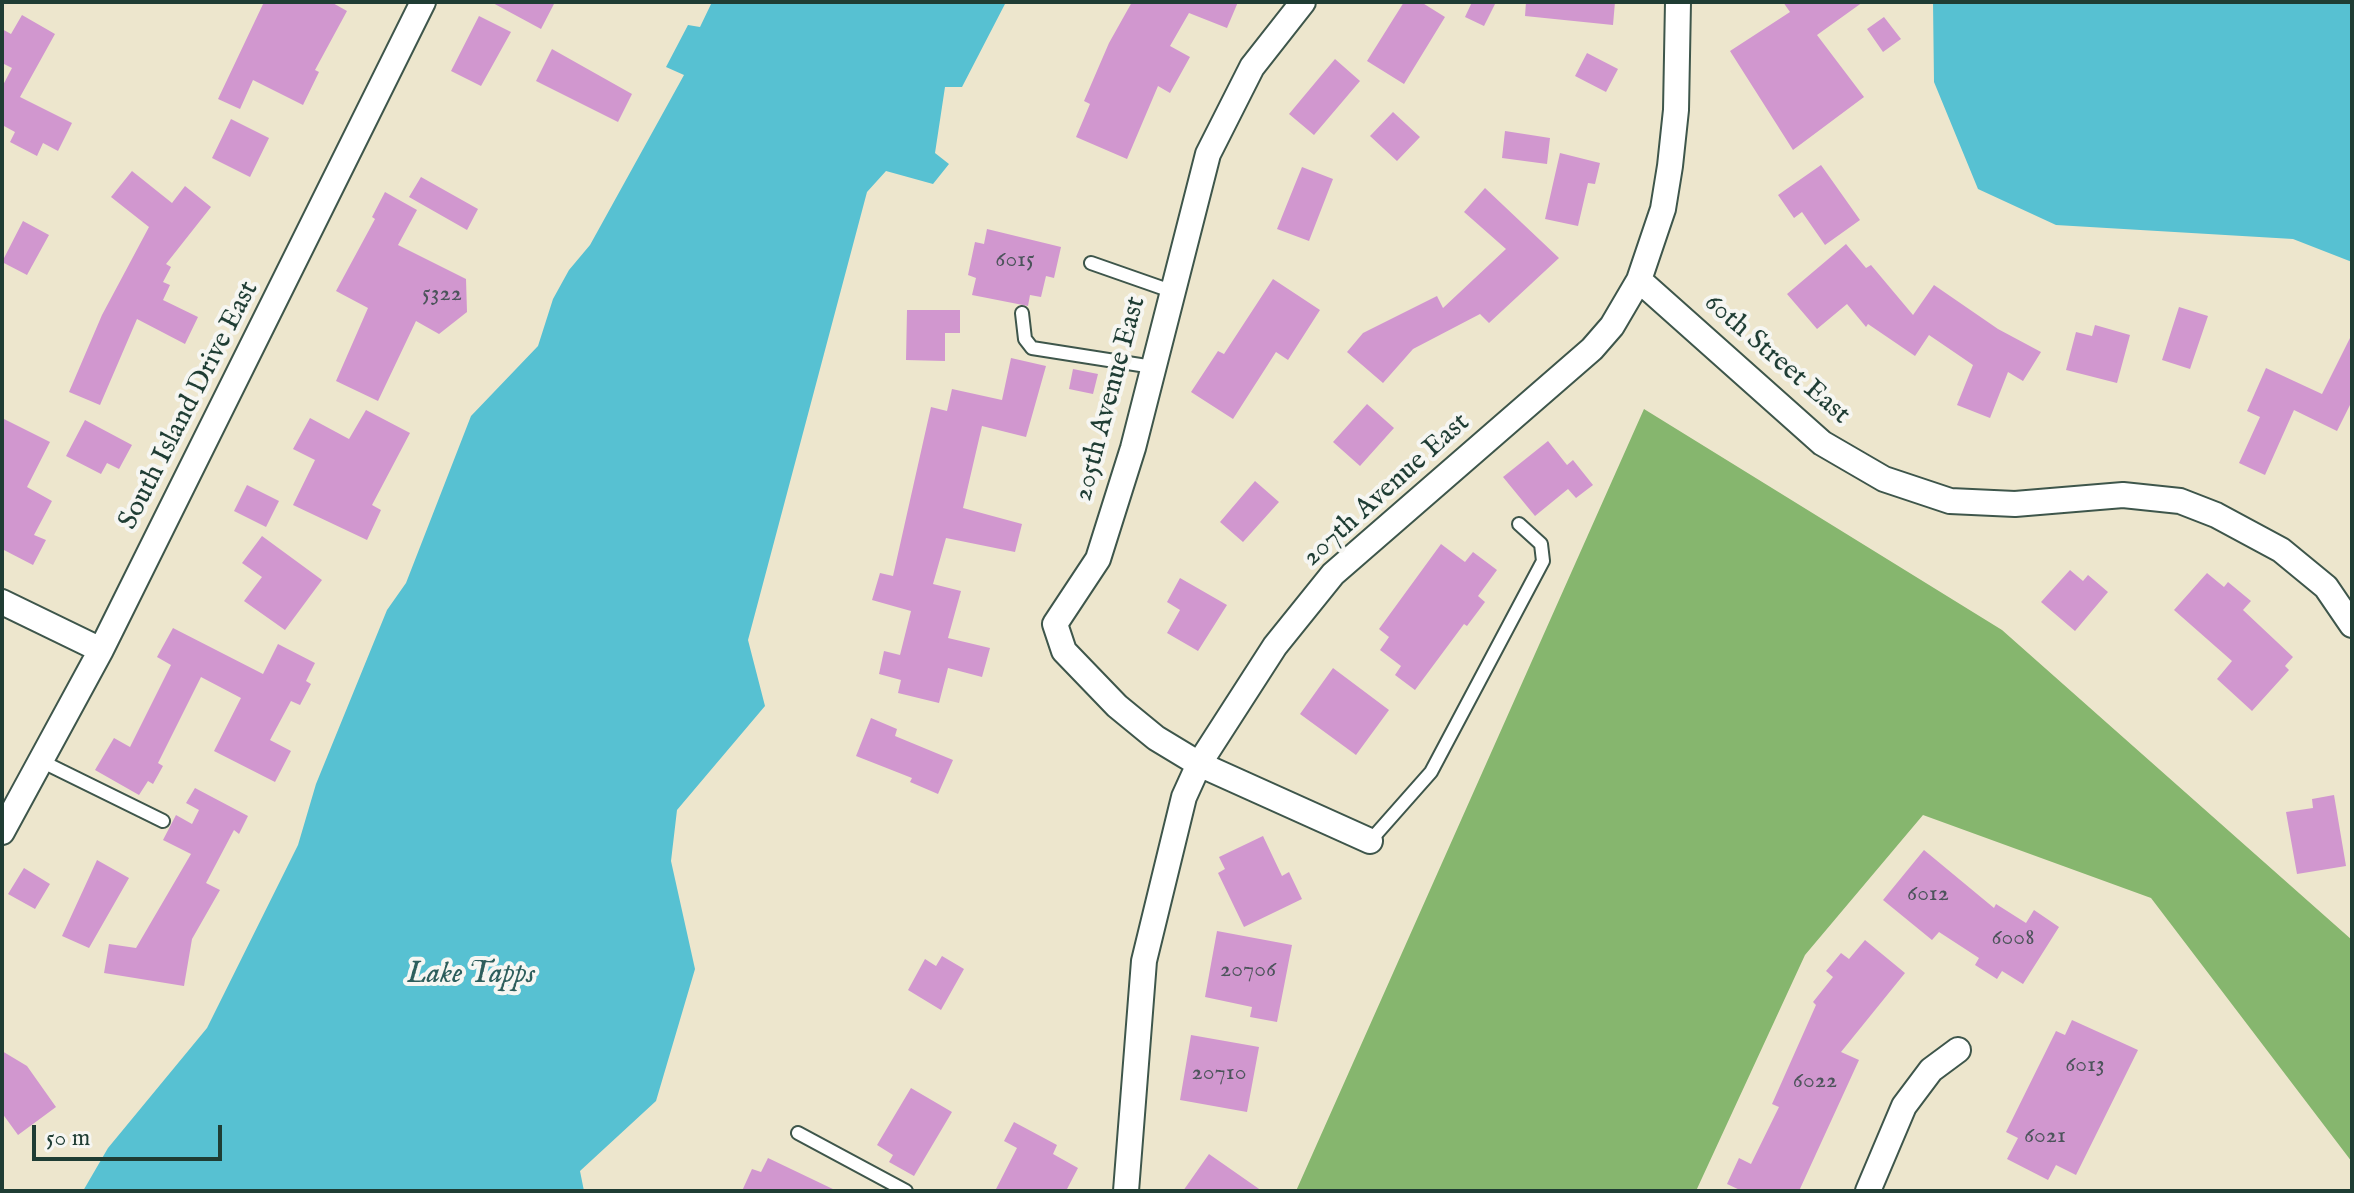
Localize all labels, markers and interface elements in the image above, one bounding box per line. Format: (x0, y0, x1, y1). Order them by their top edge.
house number: 6015 (995, 247, 1035, 275)
street label: South Island Drive East (113, 276, 267, 536)
house number: 5322 (422, 281, 462, 309)
street label: 60th Street East (1696, 287, 1856, 433)
street label: 205th Avenue East (1068, 293, 1154, 505)
street label: 207th Avenue East (1297, 407, 1477, 575)
house number: 6012 (1907, 881, 1949, 909)
house number: 6008 (1991, 925, 2035, 953)
house number: 20706 (1220, 957, 1276, 985)
water label: Lake Tapps (407, 958, 535, 994)
house number: 6013 (2065, 1052, 2105, 1080)
house number: 20710 (1192, 1060, 1246, 1088)
house number: 6022 (1793, 1068, 1837, 1096)
scale bar (36, 1109, 226, 1159)
text: 50 m (46, 1123, 90, 1154)
house number: 6021 (2024, 1123, 2066, 1151)

